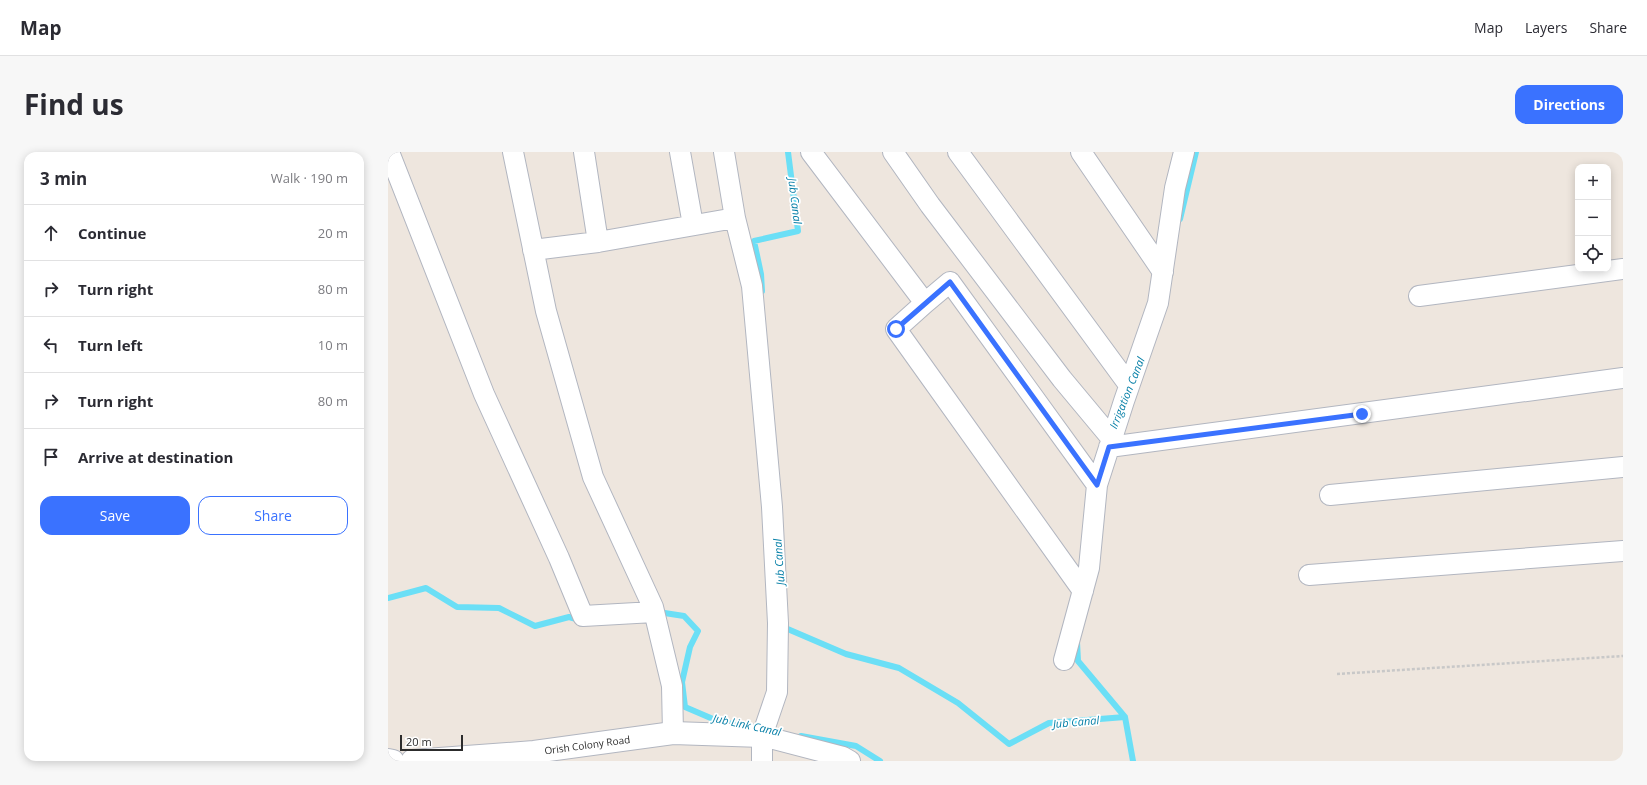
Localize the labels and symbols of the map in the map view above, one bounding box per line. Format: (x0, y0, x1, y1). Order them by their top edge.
water label: Jub Canal (785, 175, 806, 225)
route start (887, 320, 905, 338)
water label: Irrigation Canal (1105, 354, 1148, 431)
route end (1353, 405, 1371, 423)
water label: Jub Canal (769, 538, 788, 588)
water label: Jub Link Canal (710, 710, 783, 739)
water label: Jub Canal (1050, 712, 1100, 731)
street label: Orish Colony Road (543, 732, 631, 758)
scale bar (400, 733, 463, 752)

